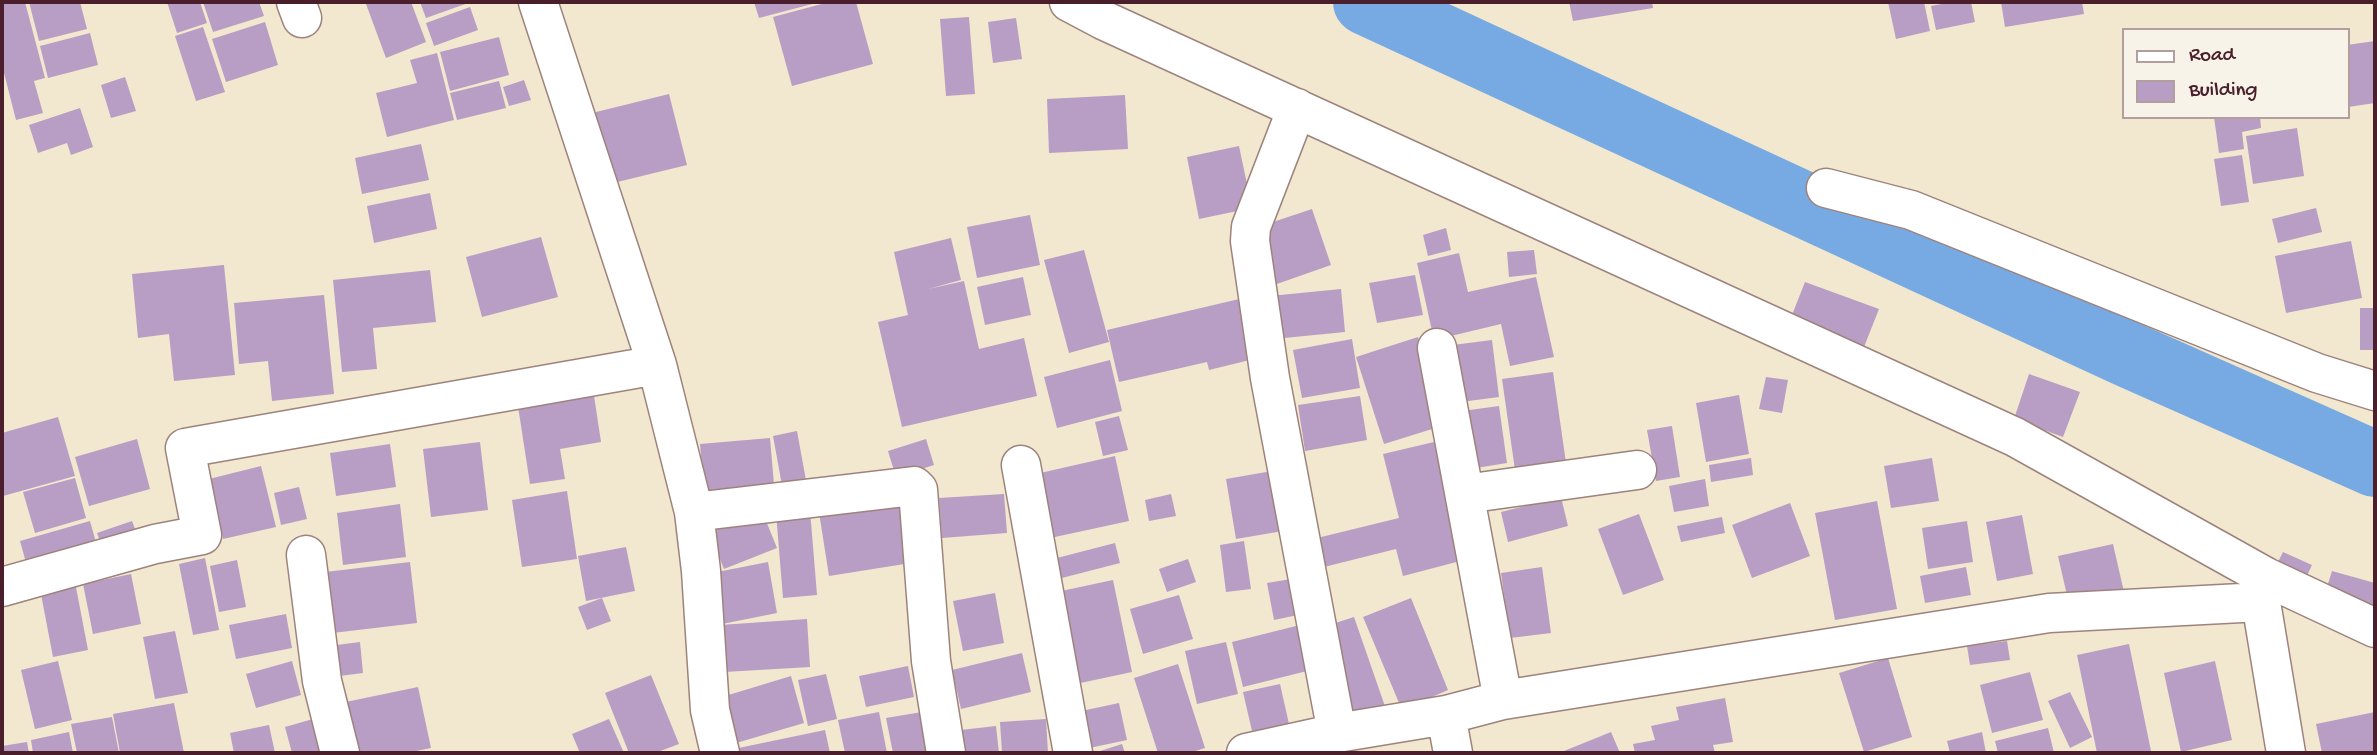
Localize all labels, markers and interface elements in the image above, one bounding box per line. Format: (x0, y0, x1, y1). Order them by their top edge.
legend (2122, 28, 2349, 119)
text: Road (2189, 44, 2235, 69)
text: Building (2189, 79, 2258, 104)

